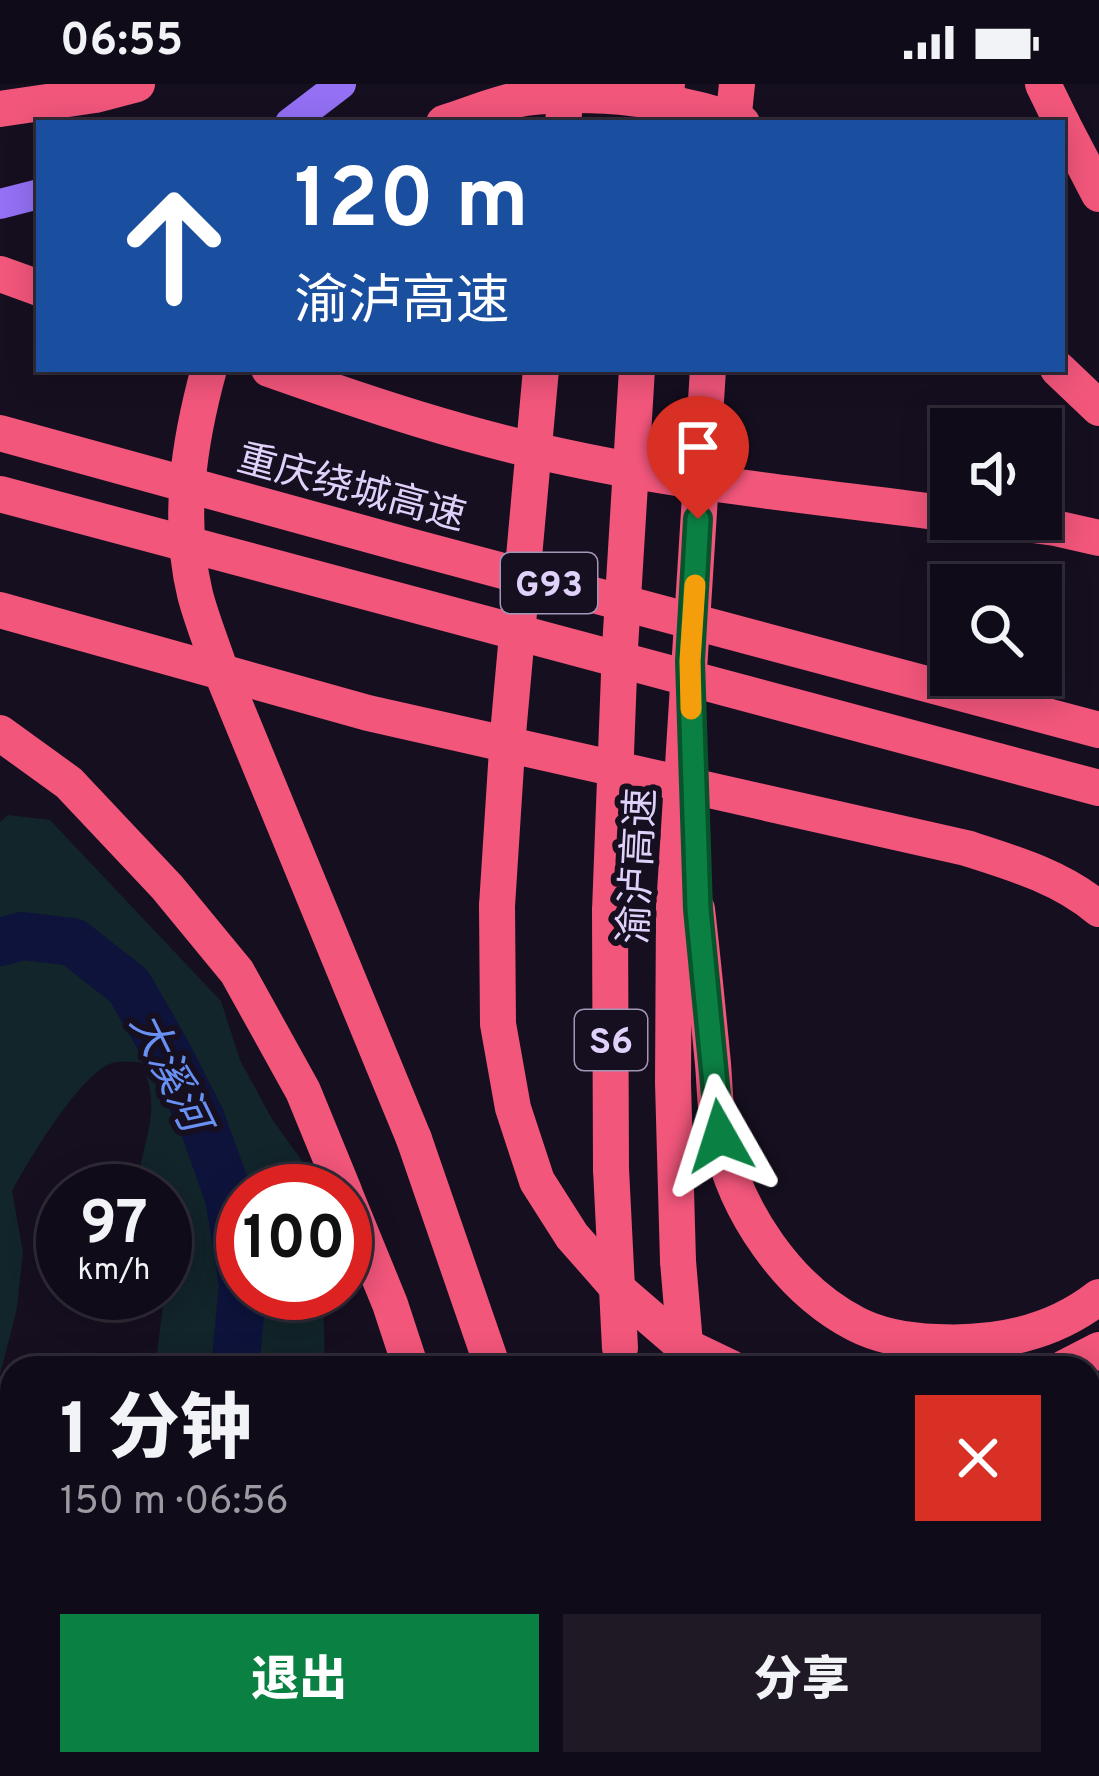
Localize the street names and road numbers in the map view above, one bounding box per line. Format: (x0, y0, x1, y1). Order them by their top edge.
street label: 重庆绕城高速 (231, 436, 470, 544)
road number: G93 (501, 553, 597, 613)
street label: 渝泸高速 (612, 787, 669, 945)
road number: S6 (575, 1010, 647, 1070)

